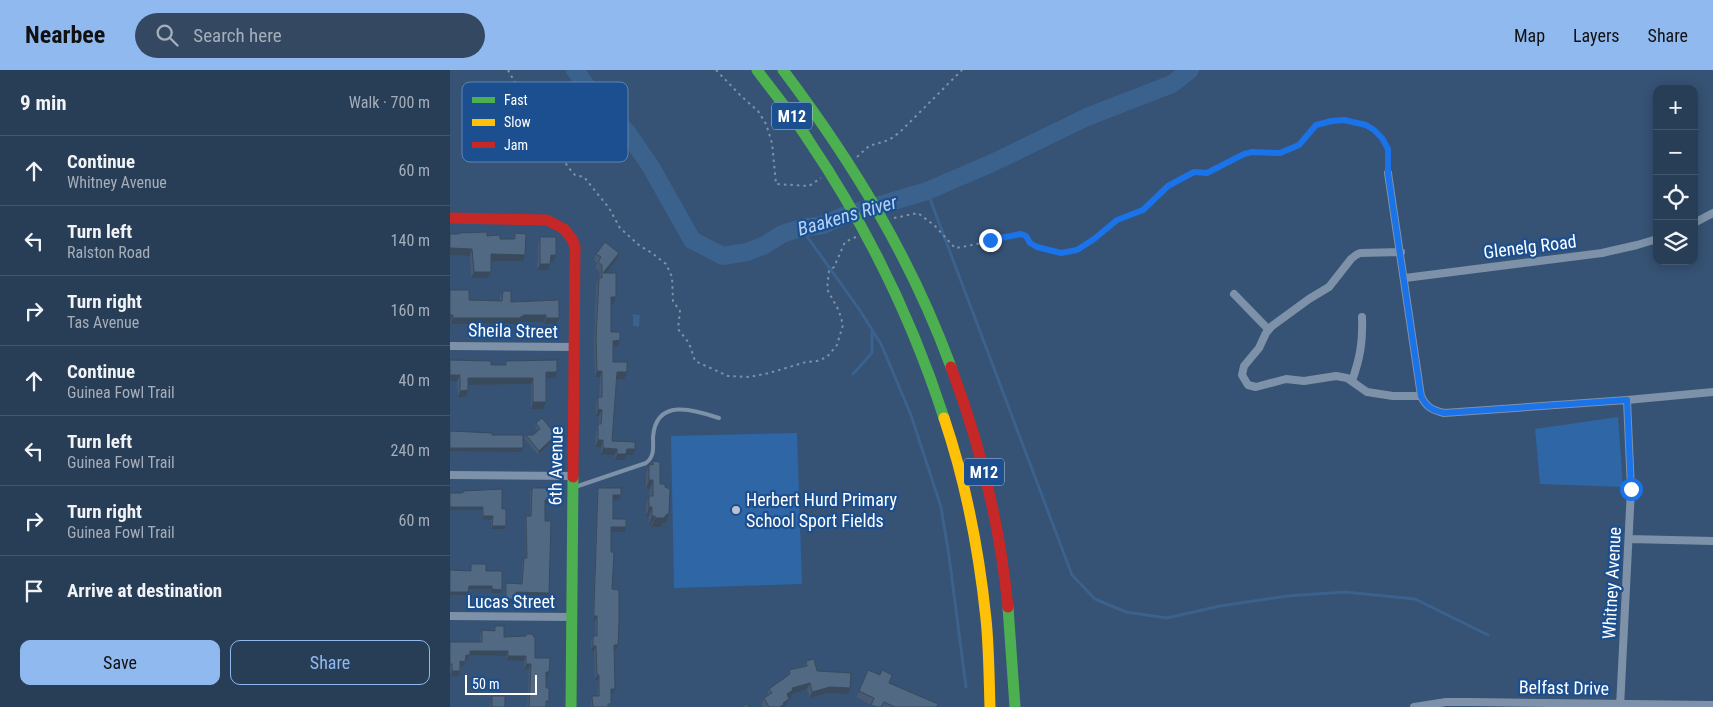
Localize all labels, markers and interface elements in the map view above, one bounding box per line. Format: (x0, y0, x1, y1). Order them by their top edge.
search box (135, 13, 485, 58)
text: Nearbee (25, 21, 105, 49)
icon: search (153, 21, 181, 49)
text: Search here (193, 24, 282, 47)
text: Map (1514, 25, 1545, 46)
text: Layers (1573, 25, 1620, 46)
text: Share (1648, 25, 1688, 46)
legend (462, 82, 628, 162)
map controls (1653, 85, 1698, 265)
button: + (1653, 85, 1698, 130)
text: 9 min (20, 91, 67, 115)
text: Fast (504, 92, 528, 108)
text: Walk · 700 m (349, 93, 430, 112)
road number: M12 (772, 102, 812, 129)
text: Slow (504, 114, 531, 130)
button: − (1653, 130, 1698, 175)
text: Jam (504, 137, 528, 153)
text: Continue (67, 150, 135, 173)
icon: ahead (20, 157, 48, 185)
text: 60 m (398, 161, 430, 180)
text: Whitney Avenue (67, 173, 167, 192)
button: locate (1653, 175, 1698, 220)
water label: Baakens River (795, 190, 900, 241)
text: Turn left (67, 220, 132, 243)
button: layers (1653, 220, 1698, 265)
icon: left (20, 227, 48, 255)
route end (979, 229, 1002, 252)
street label: Glenelg Road (1482, 230, 1578, 263)
text: 140 m (391, 231, 430, 250)
text: Ralston Road (67, 243, 150, 262)
text: Turn right (67, 290, 142, 313)
icon: right (20, 297, 48, 325)
text: 160 m (391, 301, 430, 320)
text: Tas Avenue (67, 313, 139, 332)
street label: Sheila Street (468, 319, 558, 342)
text: Continue (67, 360, 135, 383)
icon: ahead (20, 367, 48, 395)
text: 40 m (398, 371, 430, 390)
text: Guinea Fowl Trail (67, 383, 175, 402)
street label: 6th Avenue (544, 426, 567, 506)
text: Turn left (67, 430, 132, 453)
icon: left (20, 437, 48, 465)
text: 240 m (391, 441, 430, 460)
text: Guinea Fowl Trail (67, 453, 175, 472)
road number: M12 (964, 458, 1004, 486)
route start (1620, 478, 1643, 501)
place label: Herbert Hurd Primary School Sport Fields (746, 489, 897, 531)
text: Turn right (67, 500, 142, 523)
marker: Herbert Hurd Primary School Sport Fields (730, 504, 742, 516)
icon: right (20, 507, 48, 535)
text: 60 m (398, 511, 430, 530)
text: Guinea Fowl Trail (67, 523, 175, 542)
street label: Whitney Avenue (1598, 526, 1625, 640)
icon: arrive (20, 577, 48, 605)
text: Arrive at destination (67, 579, 222, 602)
street label: Lucas Street (467, 591, 555, 612)
button: Save (20, 640, 220, 685)
button: Share (230, 640, 430, 685)
scale bar (465, 672, 538, 695)
text: 50 m (472, 676, 500, 692)
street label: Belfast Drive (1519, 676, 1609, 699)

